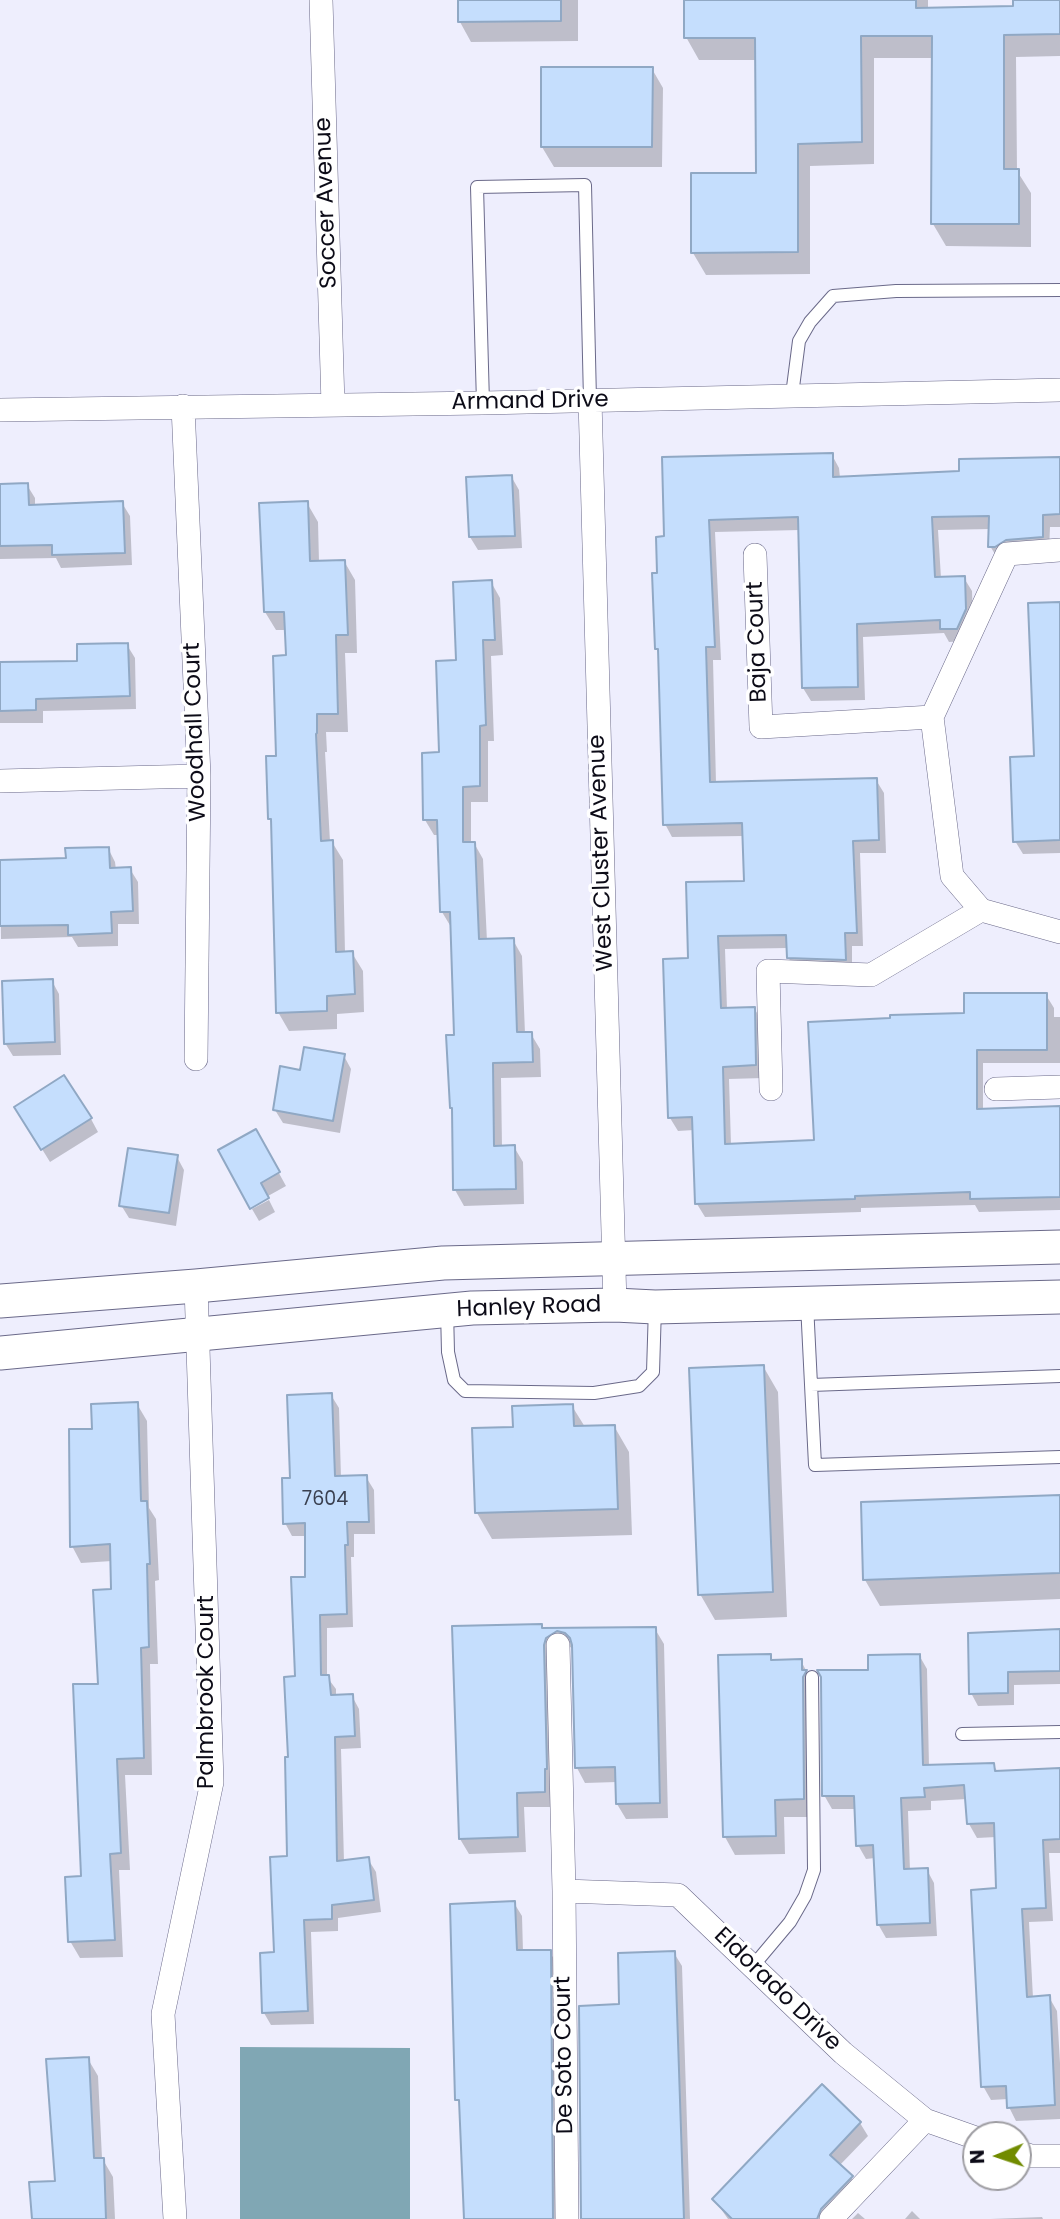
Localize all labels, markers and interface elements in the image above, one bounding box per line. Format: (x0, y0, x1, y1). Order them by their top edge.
street label: Soccer Avenue (310, 117, 344, 289)
street label: Armand Drive (451, 387, 609, 417)
street label: Baja Court (742, 581, 774, 703)
street label: Woodhall Court (179, 642, 213, 822)
street label: West Cluster Avenue (584, 734, 620, 972)
street label: Hanley Road (456, 1292, 602, 1324)
house number: 7604 (302, 1489, 348, 1511)
street label: Palmbrook Court (193, 1595, 221, 1789)
street label: Eldorado Drive (708, 1922, 846, 2058)
street label: De Soto Court (550, 1976, 580, 2134)
north arrow (962, 2121, 1032, 2191)
text: N (964, 2149, 991, 2164)

